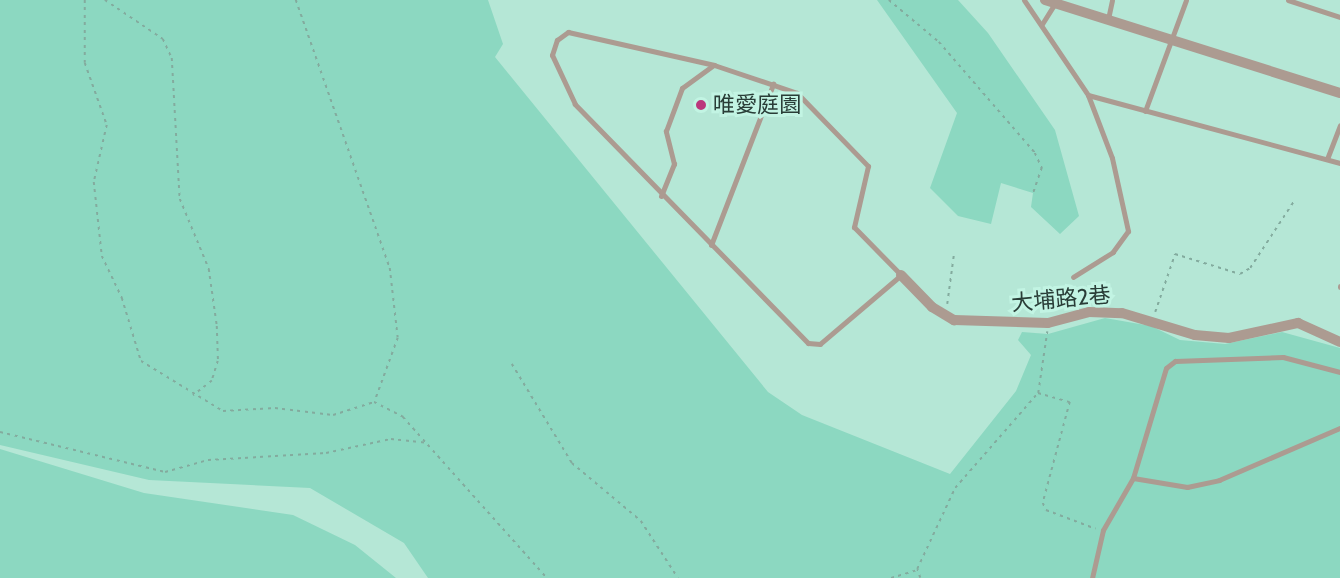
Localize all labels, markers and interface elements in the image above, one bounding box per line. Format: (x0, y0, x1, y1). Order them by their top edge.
place label: 唯愛庭園 (713, 92, 801, 118)
marker: 唯愛庭園 (694, 98, 708, 112)
street label: 大埔路2巷 (1010, 282, 1112, 316)

